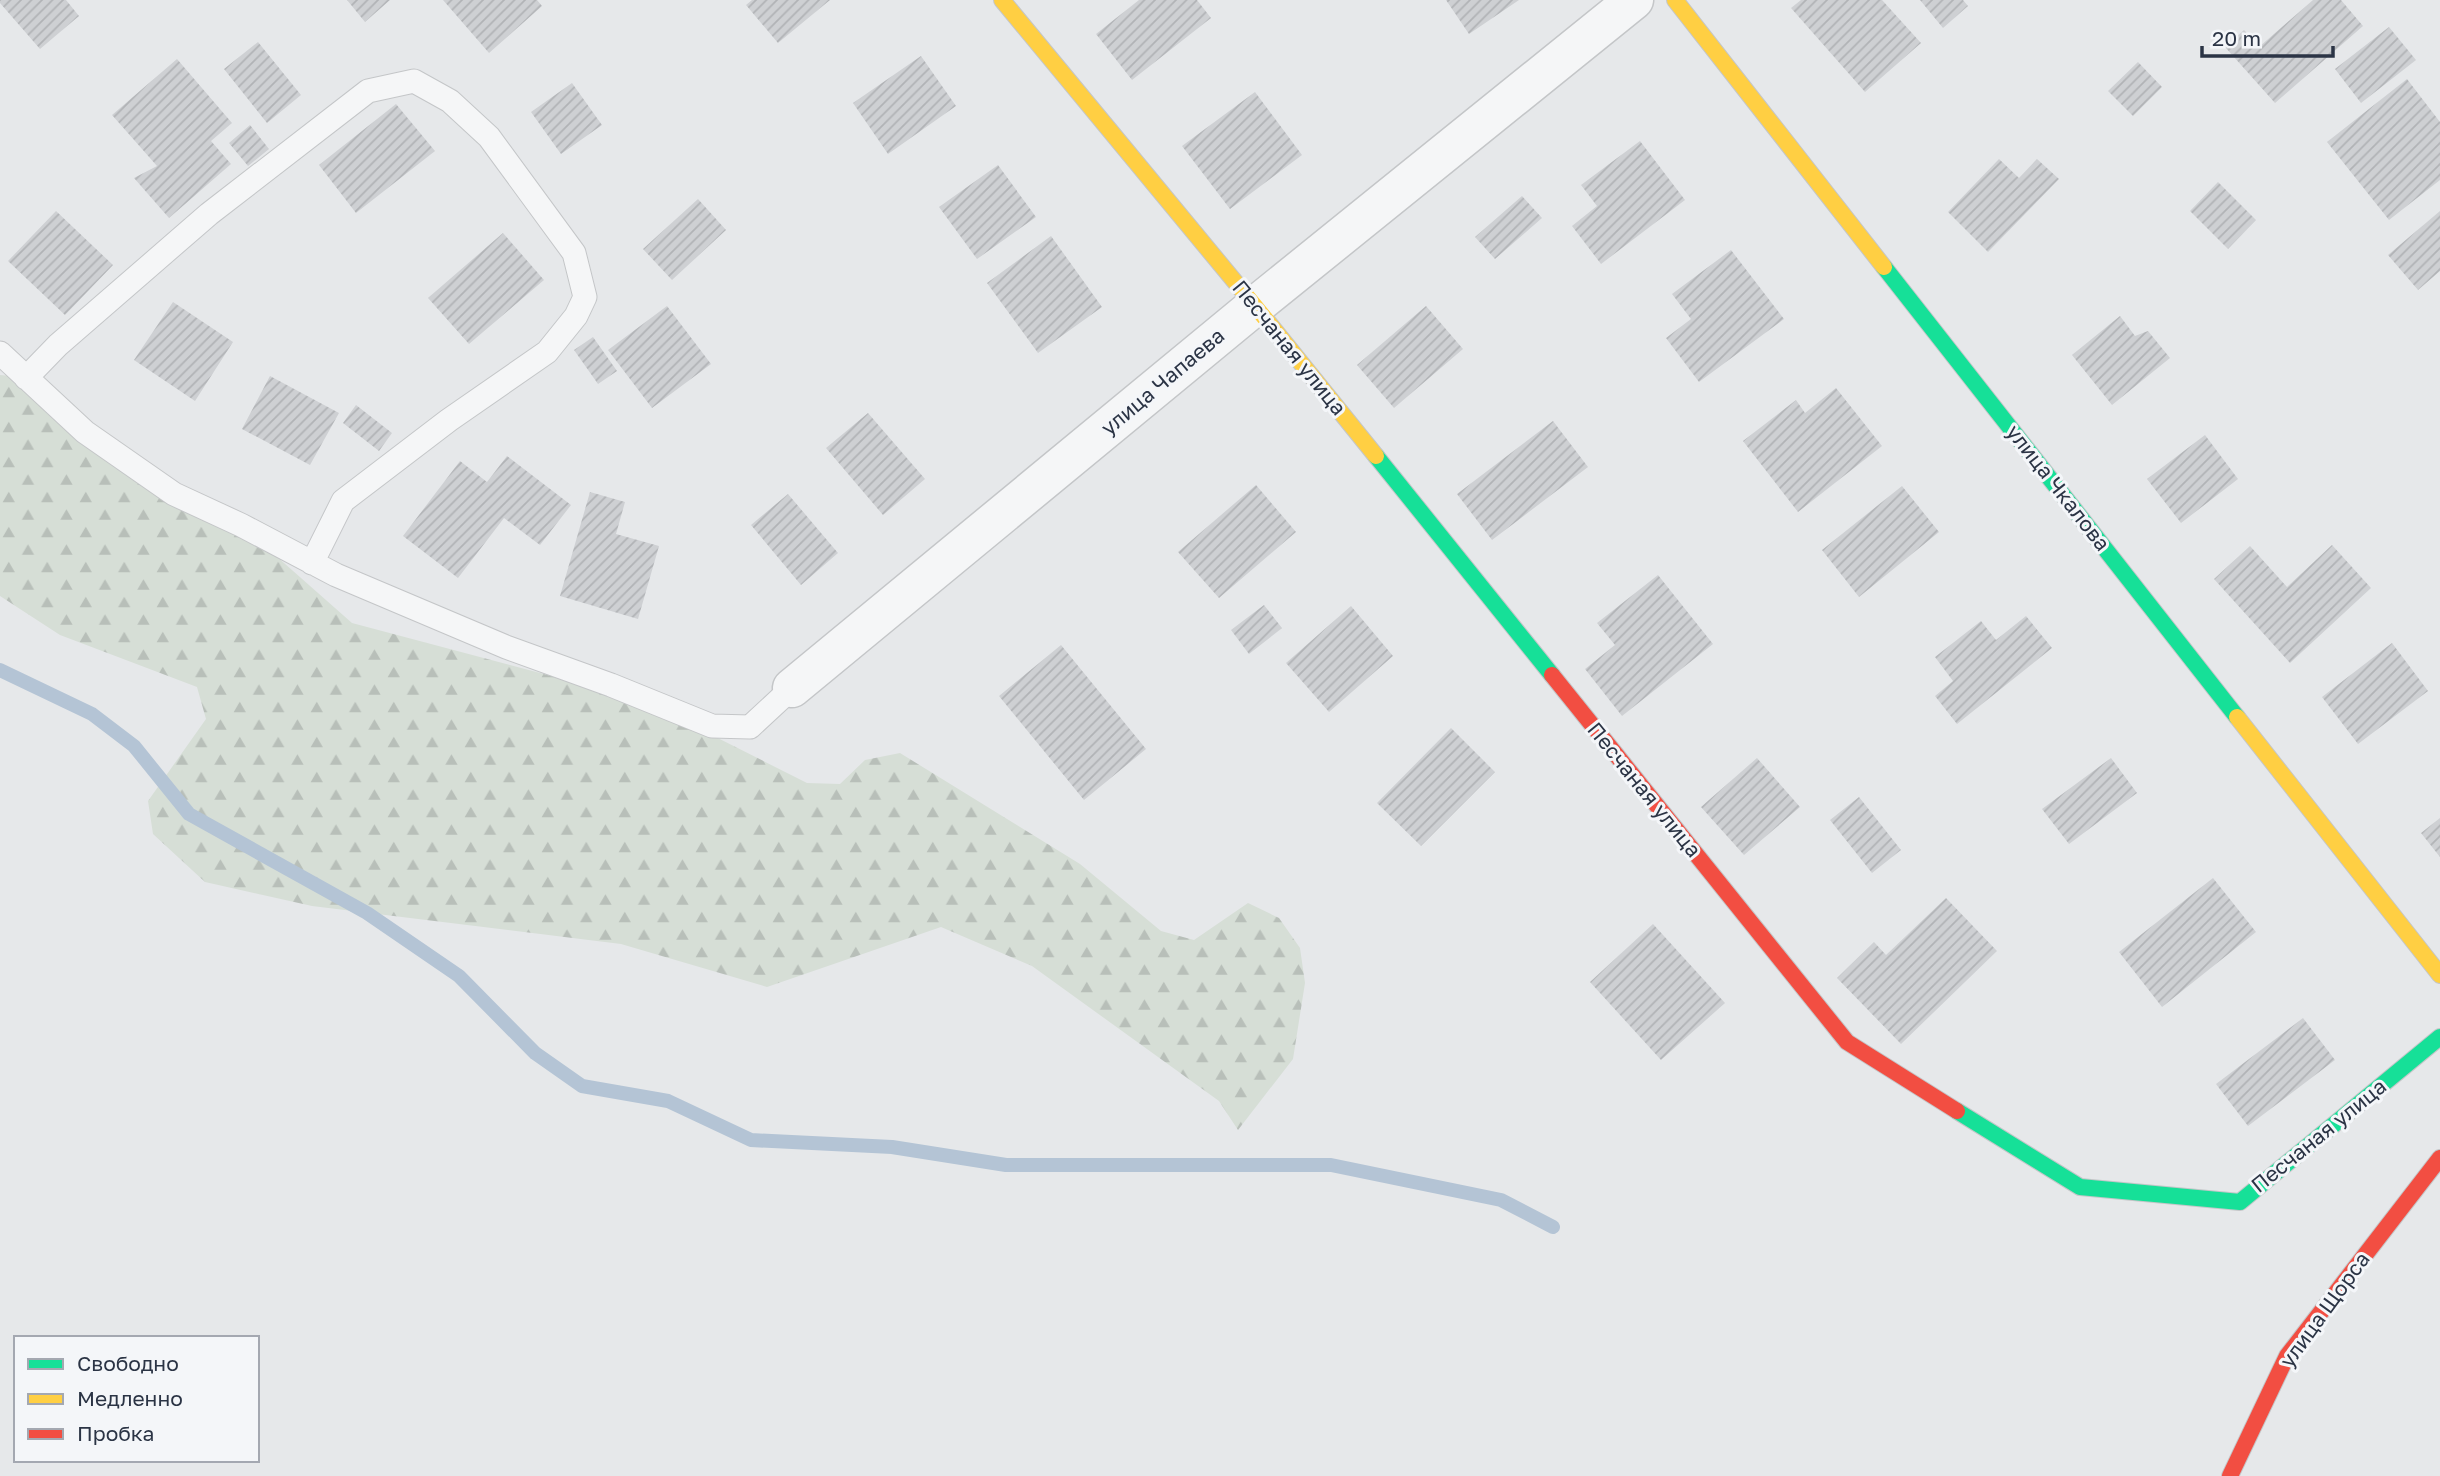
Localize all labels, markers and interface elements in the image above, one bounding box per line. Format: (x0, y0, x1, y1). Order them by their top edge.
scale bar (2202, 14, 2333, 58)
text: 20 m (2212, 25, 2261, 51)
street label: Песчаная улица (1227, 275, 1352, 420)
street label: улица Чапаева (1095, 322, 1229, 440)
street label: улица Чкалова (2001, 419, 2116, 556)
street label: Песчаная улица (1582, 717, 1707, 862)
street label: Песчаная улица (2246, 1073, 2391, 1198)
street label: улица Щорса (2274, 1247, 2375, 1372)
legend (14, 1336, 259, 1462)
text: Свободно (77, 1350, 179, 1376)
text: Медленно (77, 1385, 183, 1411)
text: Пробка (77, 1420, 155, 1446)

